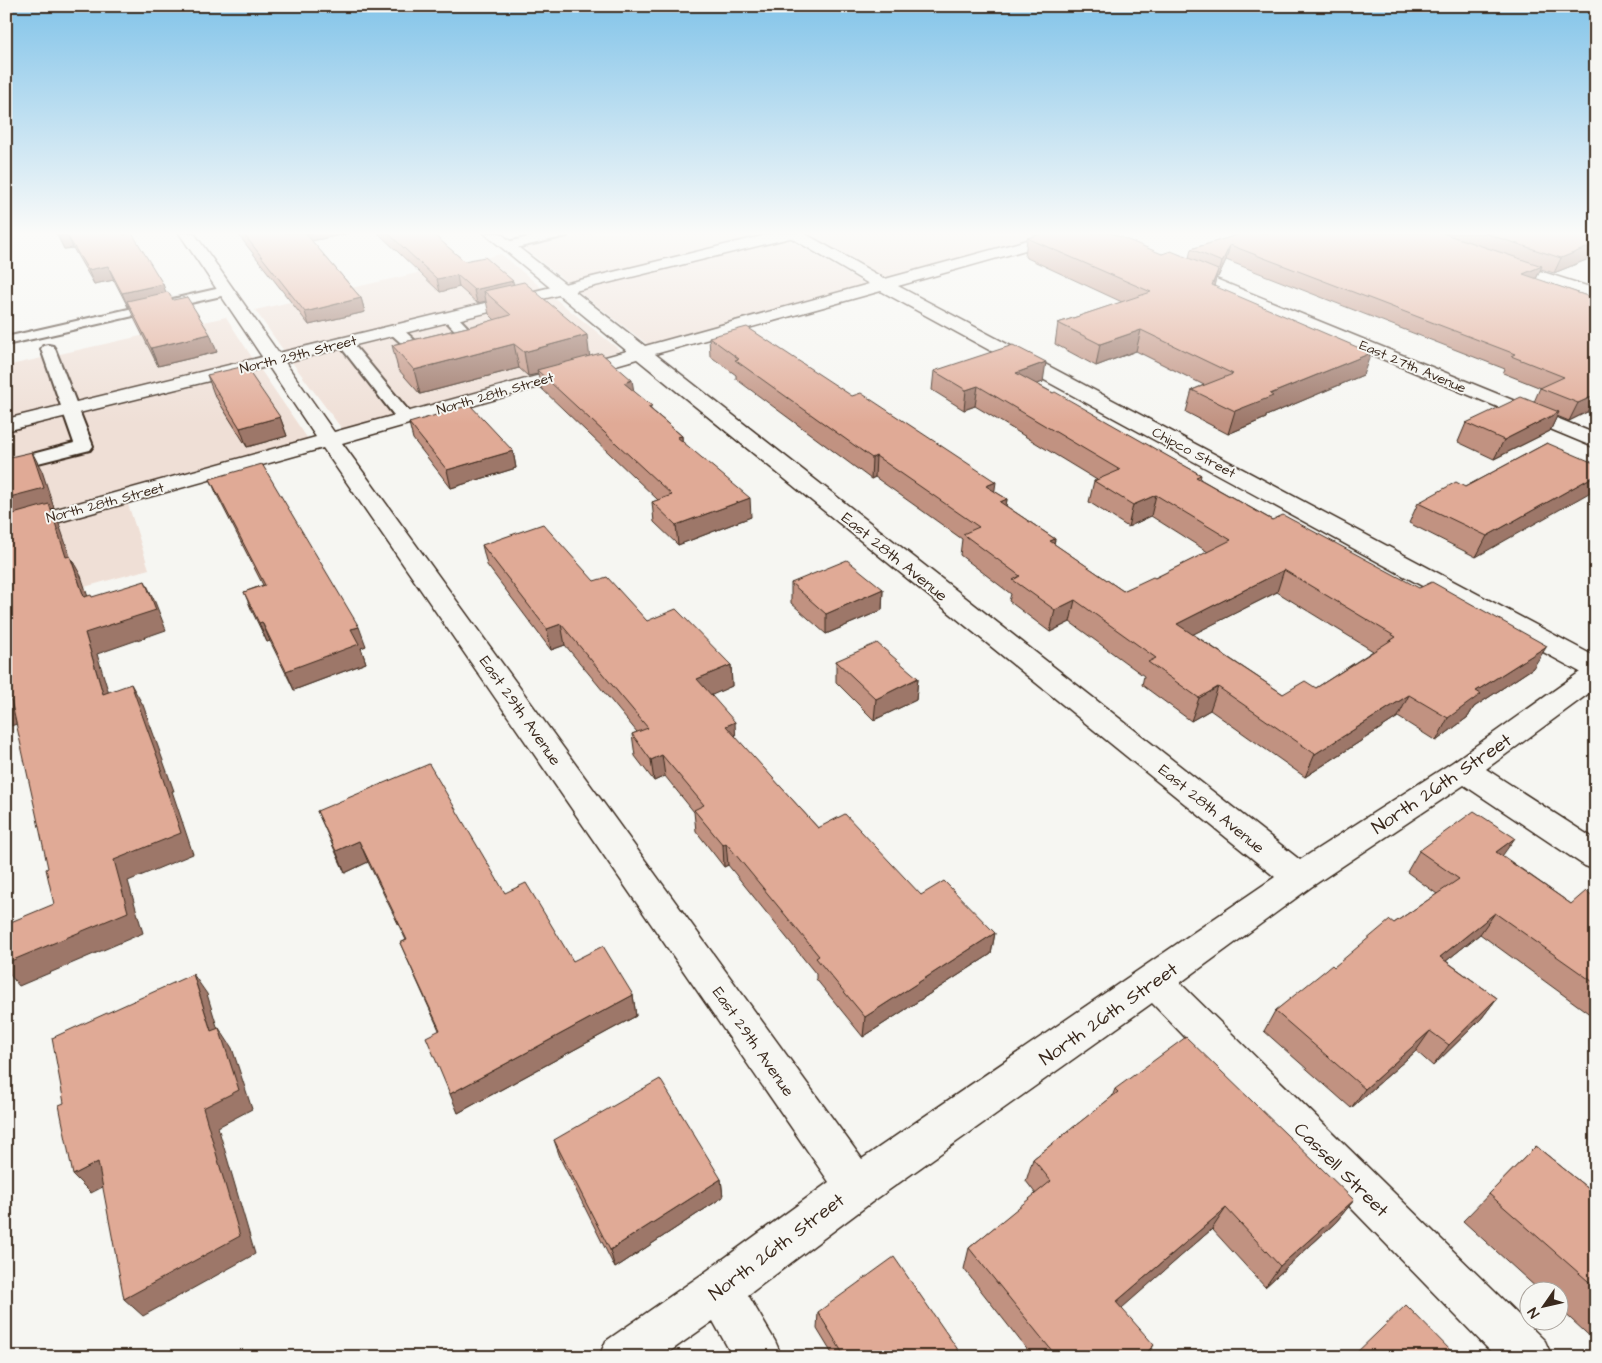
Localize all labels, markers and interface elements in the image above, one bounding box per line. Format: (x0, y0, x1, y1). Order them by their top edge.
street label: North 29th Street (238, 331, 359, 379)
street label: East 27th Avenue (1356, 335, 1469, 399)
street label: North 28th Street (434, 368, 557, 420)
street label: Chipco Street (1148, 422, 1239, 484)
street label: North 28th Street (44, 478, 167, 528)
street label: East 28th Avenue (837, 507, 952, 607)
street label: East 29th Avenue (474, 651, 567, 770)
street label: North 26th Street (1366, 727, 1518, 841)
street label: East 28th Avenue (1154, 759, 1269, 859)
street label: North 26th Street (1034, 956, 1184, 1072)
street label: East 29th Avenue (707, 982, 800, 1101)
street label: Cassell Street (1287, 1116, 1395, 1224)
street label: North 26th Street (703, 1187, 851, 1307)
north arrow (1520, 1280, 1570, 1330)
text: N (1523, 1303, 1545, 1322)

